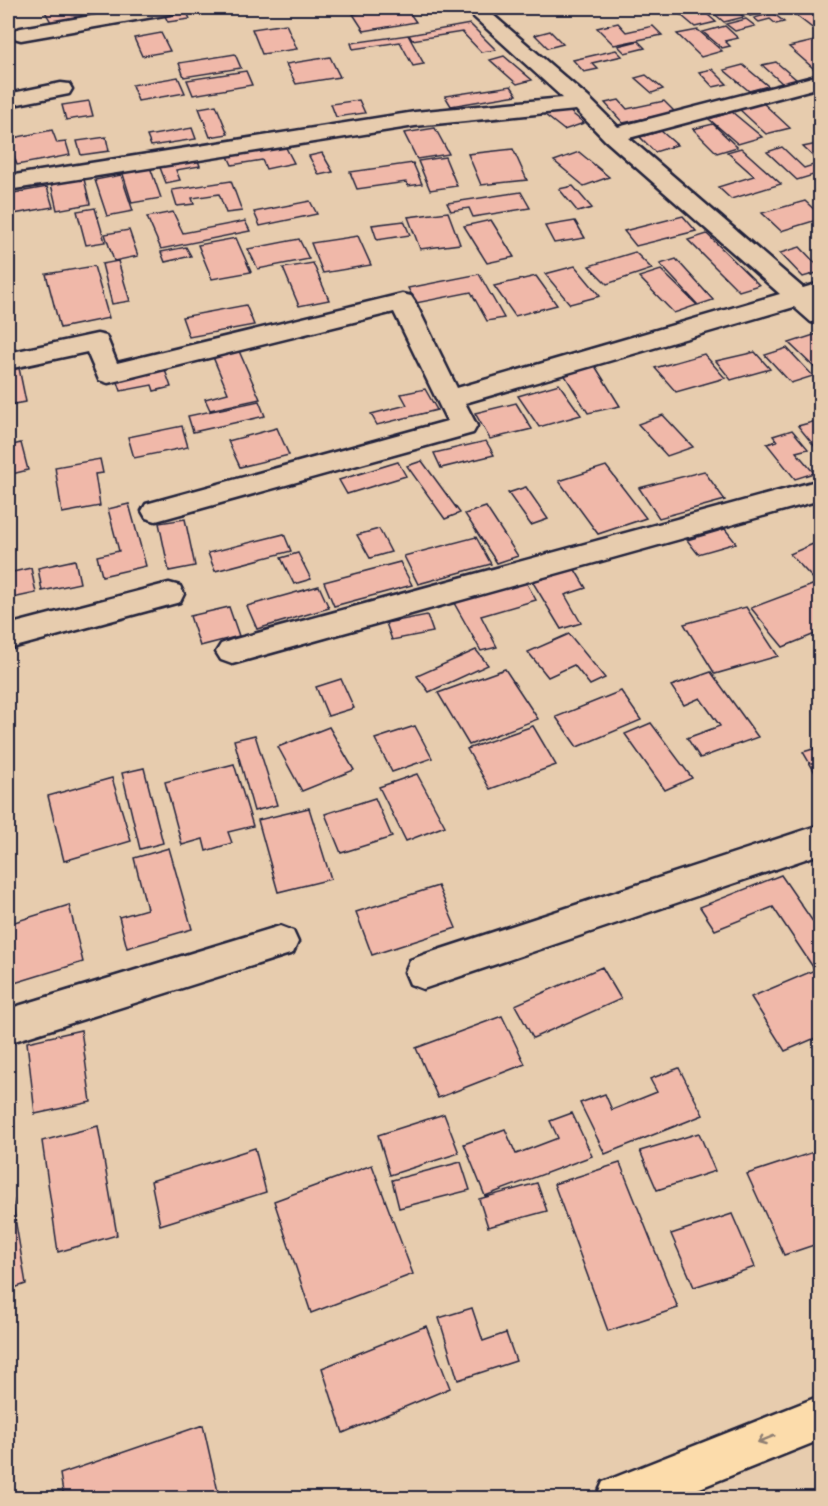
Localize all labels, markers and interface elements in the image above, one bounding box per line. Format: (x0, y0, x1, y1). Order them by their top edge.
one-way arrow (757, 1435, 776, 1446)

